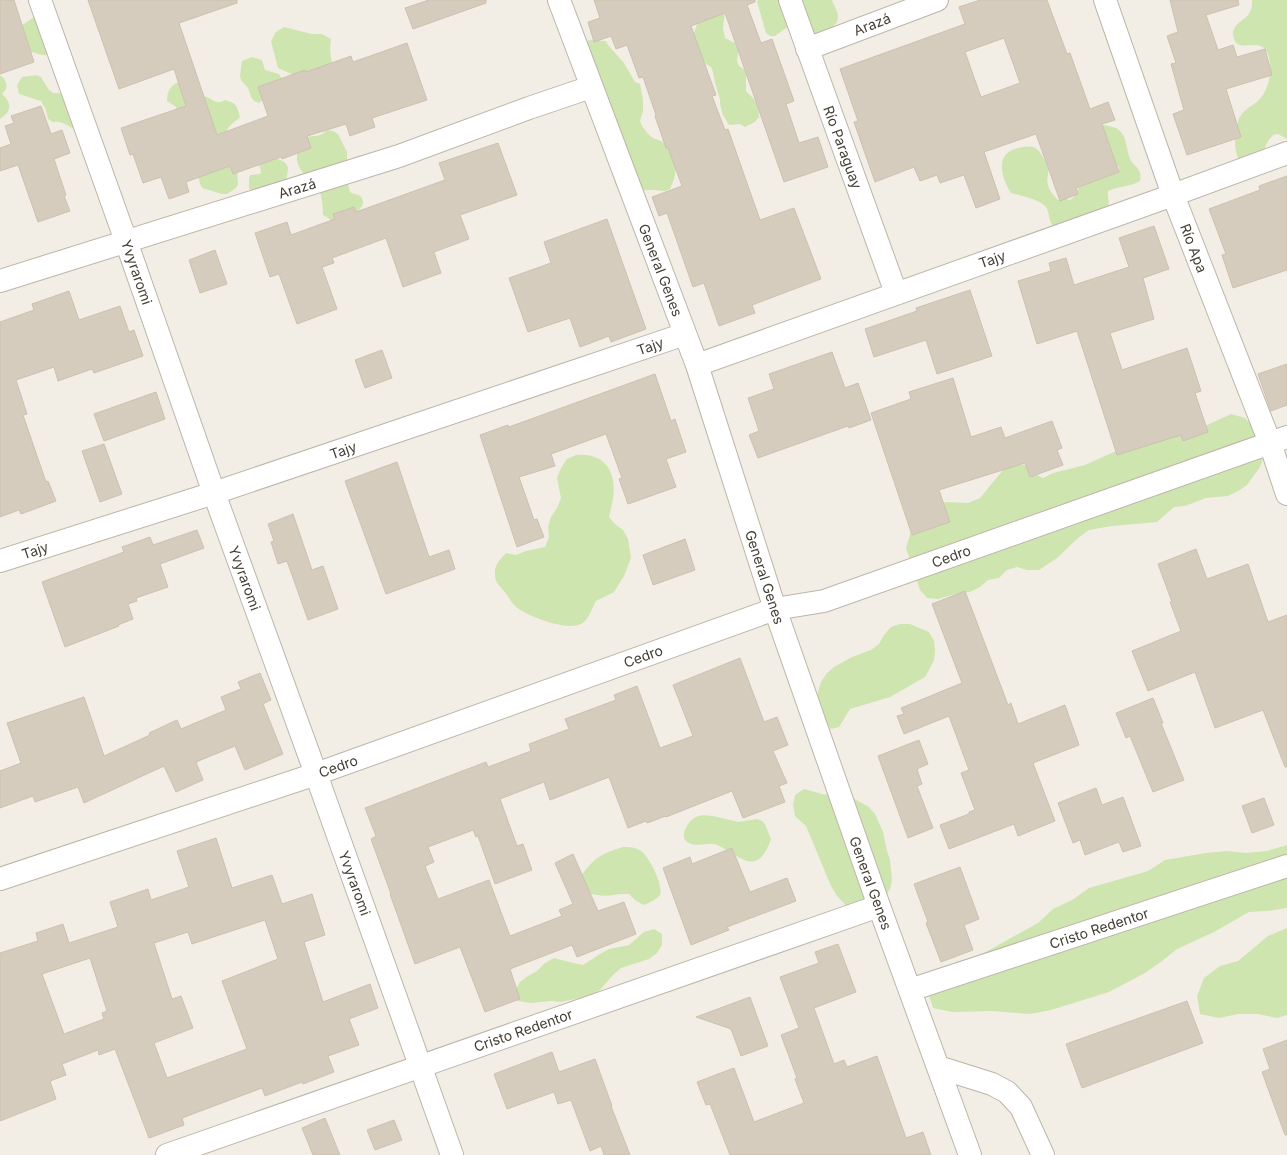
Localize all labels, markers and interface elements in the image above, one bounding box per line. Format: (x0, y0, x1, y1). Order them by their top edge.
street label: Arazá (851, 9, 893, 39)
street label: Río Paraguay (820, 103, 866, 191)
street label: Arazá (276, 174, 318, 202)
street label: General Genes (636, 221, 686, 319)
street label: Río Apa (1177, 221, 1211, 275)
street label: Yvyraromi (118, 237, 156, 307)
street label: Tajy (976, 247, 1008, 271)
street label: Tajy (634, 334, 666, 358)
street label: Tajy (327, 438, 359, 462)
street label: General Genes (742, 528, 788, 626)
street label: Tajy (19, 538, 51, 562)
street label: Cedro (929, 541, 973, 571)
street label: Yvyraromi (225, 543, 265, 613)
street label: Cedro (621, 641, 665, 671)
street label: Cedro (316, 751, 360, 781)
street label: General Genes (846, 834, 896, 932)
street label: Yvyraromi (335, 848, 375, 918)
street label: Cristo Redentor (1047, 904, 1151, 952)
street label: Cristo Redentor (471, 1005, 575, 1055)

